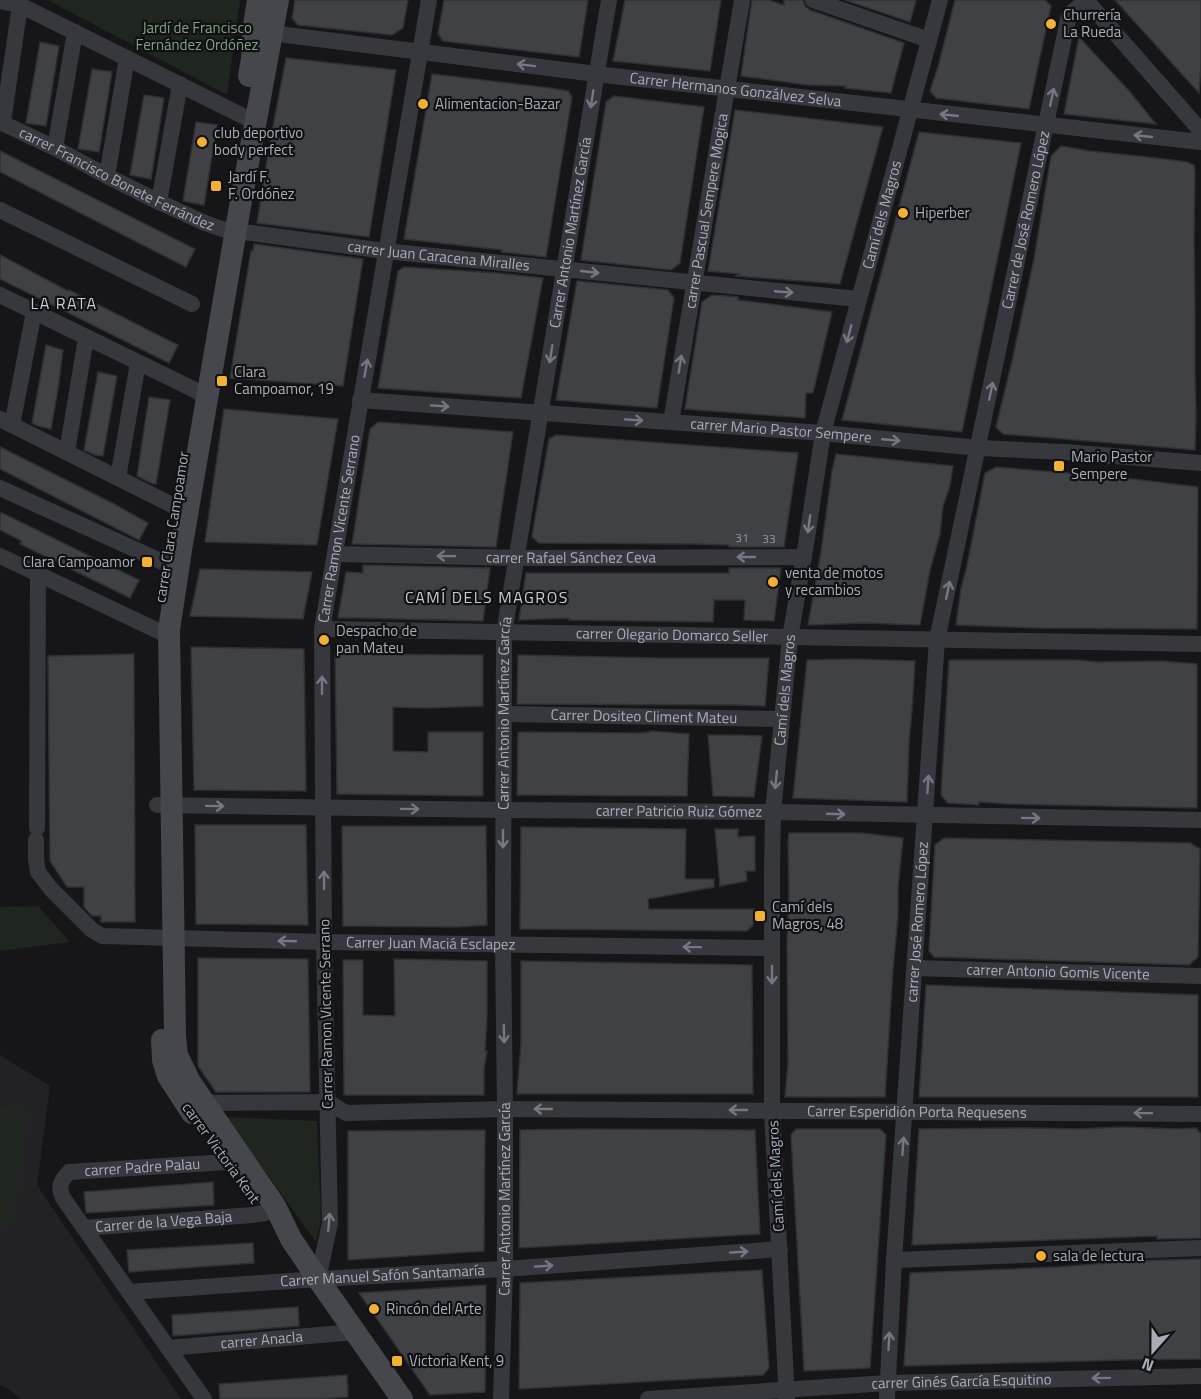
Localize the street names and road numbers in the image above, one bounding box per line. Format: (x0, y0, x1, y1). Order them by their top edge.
street label: Carrer Hermanos Gonzálvez Selva (629, 66, 843, 113)
street label: carrer Pascual Sempere Mogica (678, 111, 734, 310)
street label: carrer Francisco Bonete Ferrández (15, 121, 218, 237)
street label: Carrer de José Romero López (995, 128, 1055, 311)
street label: Carrer Antonio Martínez García (543, 135, 597, 330)
street label: Camí dels Magros (856, 158, 907, 272)
street label: carrer Juan Caracena Miralles (346, 234, 531, 277)
street label: carrer Mario Pastor Sempere (690, 412, 873, 449)
street label: Carrer Ramon Vicente Serrano (311, 433, 366, 625)
street label: carrer Clara Campoamor (148, 450, 195, 604)
street label: carrer Rafael Sánchez Ceva (486, 545, 657, 569)
street label: Carrer Antonio Martínez García (491, 614, 518, 810)
street label: carrer Olegario Domarco Seller (576, 621, 768, 648)
street label: Camí dels Magros (767, 633, 801, 747)
street label: Carrer Dositeo Climent Mateu (550, 703, 737, 729)
street label: carrer Patricio Ruiz Gómez (596, 799, 762, 823)
street label: carrer José Romero López (900, 841, 934, 1003)
street label: Carrer Ramon Vicente Serrano (312, 919, 339, 1109)
street label: Carrer Juan Maciá Esclapez (346, 930, 516, 956)
street label: carrer Antonio Gomis Vicente (966, 957, 1150, 986)
street label: carrer Victoria Kent (177, 1097, 267, 1209)
street label: Carrer Esperidión Porta Requesens (807, 1099, 1027, 1124)
street label: Carrer Antonio Martínez García (492, 1102, 516, 1296)
street label: Camí dels Magros (761, 1120, 790, 1232)
street label: carrer Padre Palau (84, 1152, 201, 1182)
street label: Carrer de la Vega Baja (94, 1205, 233, 1238)
street label: Carrer Manuel Safón Santamaría (279, 1258, 486, 1293)
street label: carrer Anacla (220, 1324, 304, 1354)
street label: carrer Ginés García Esquitino (871, 1367, 1052, 1395)

